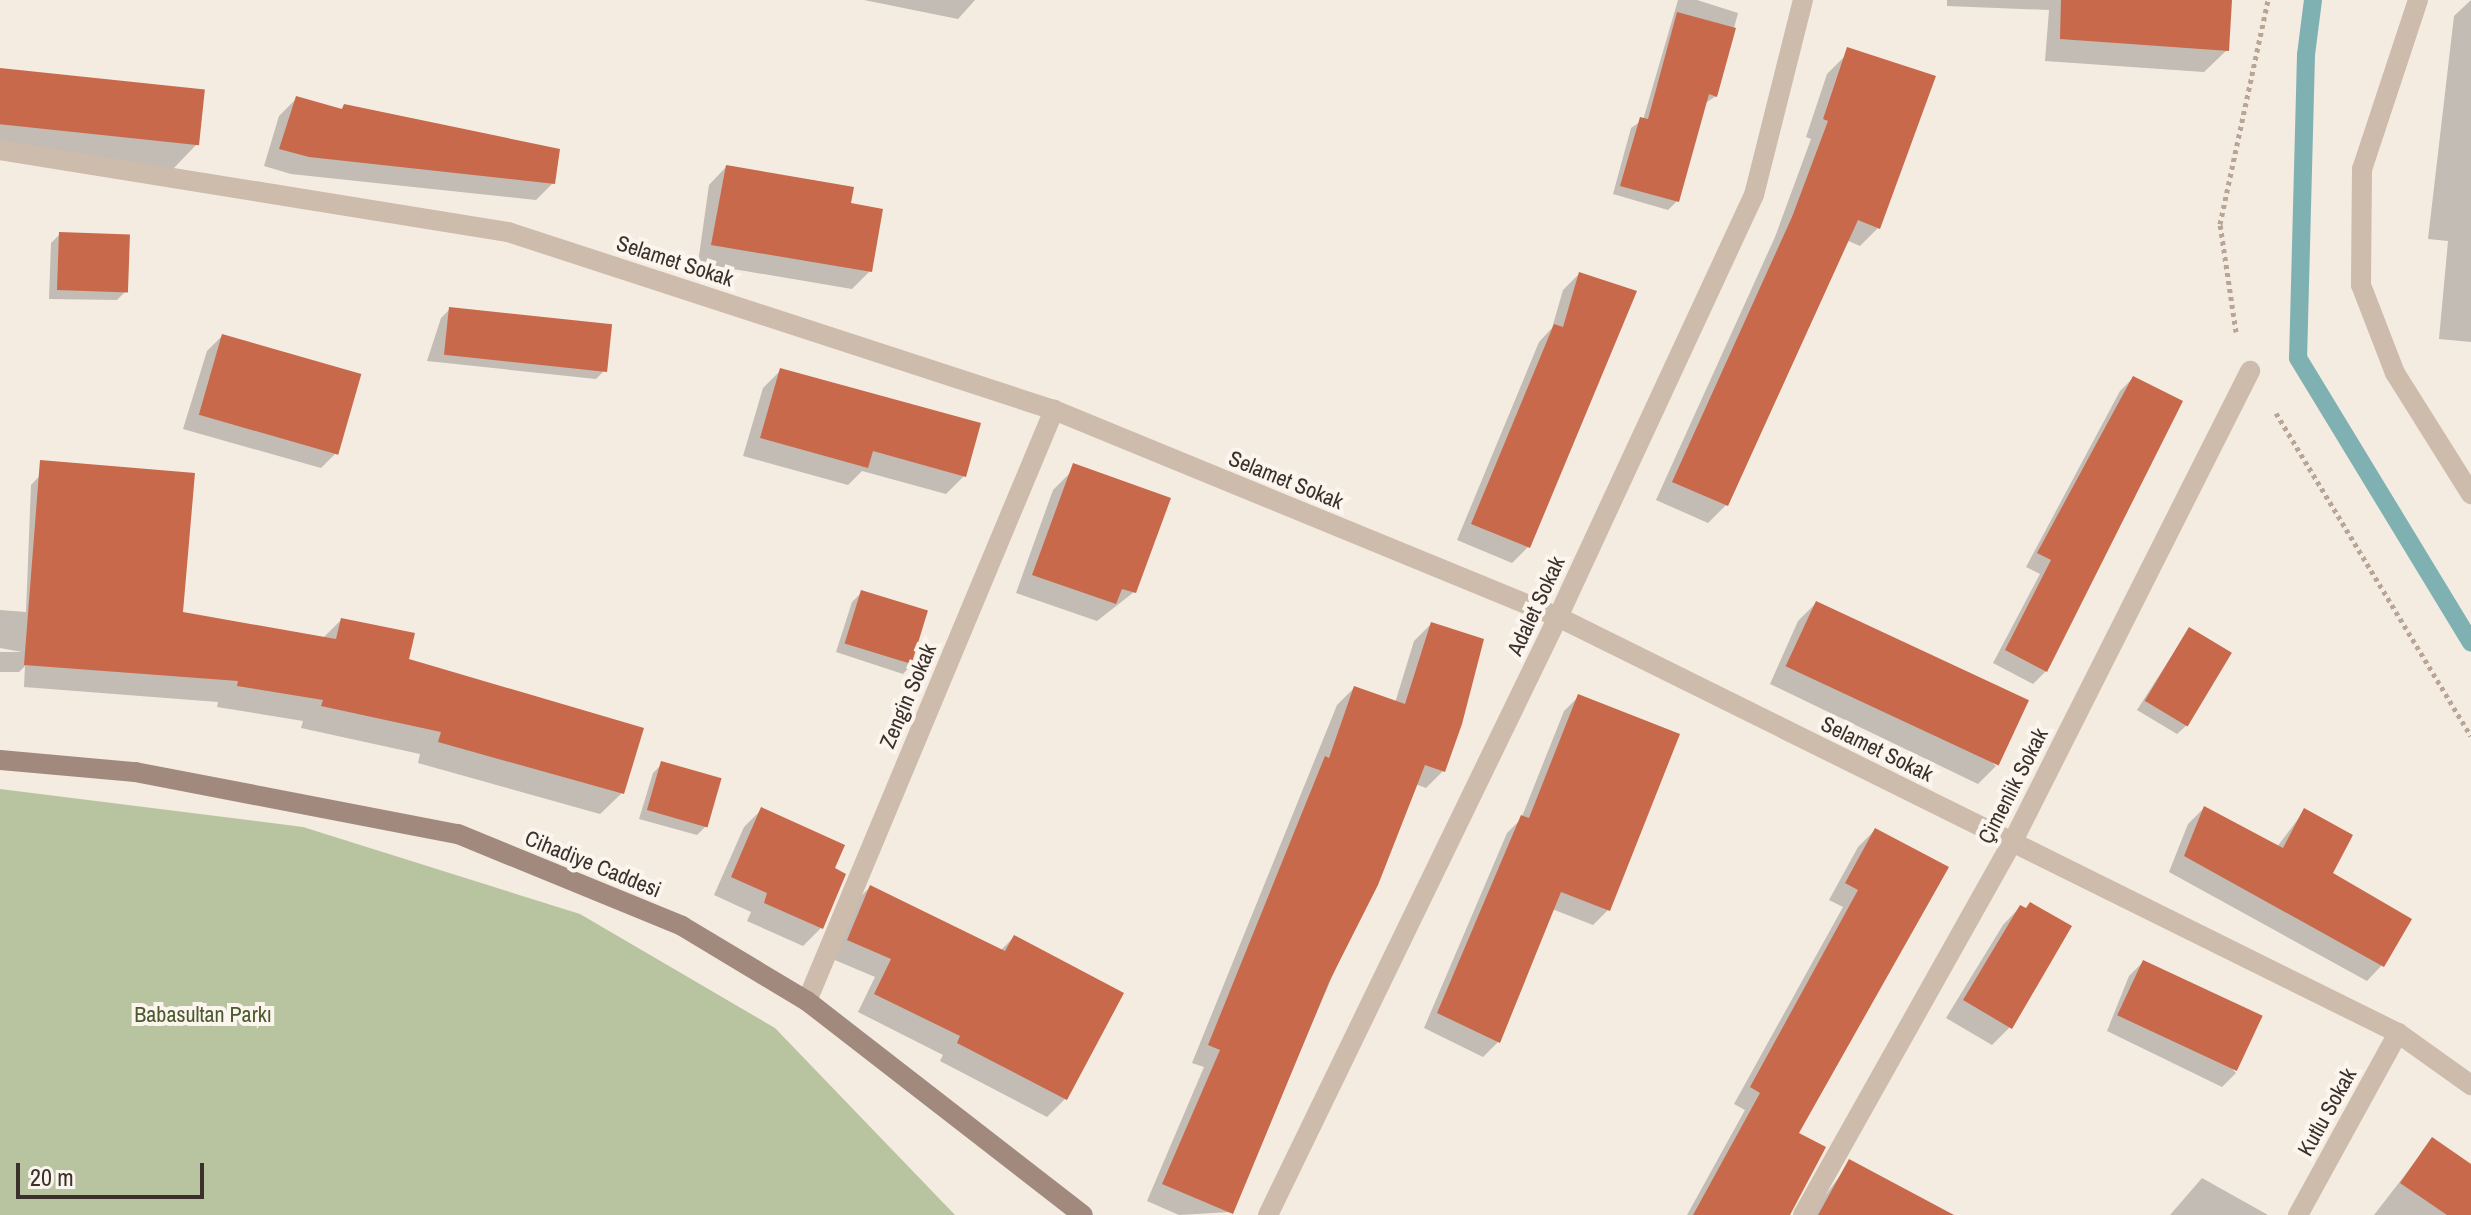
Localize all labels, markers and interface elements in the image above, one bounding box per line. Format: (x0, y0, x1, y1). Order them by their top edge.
street label: Selamet Sokak (613, 230, 737, 292)
street label: Selamet Sokak (1225, 445, 1347, 515)
street label: Adalet Sokak (1502, 552, 1570, 660)
street label: Zengin Sokak (874, 640, 942, 752)
street label: Selamet Sokak (1817, 711, 1937, 787)
street label: Çimenlik Sokak (1973, 724, 2053, 848)
street label: Cihadiye Caddesi (521, 825, 665, 903)
park label: Babasultan Parkı (134, 1002, 272, 1028)
street label: Kutlu Sokak (2292, 1063, 2362, 1161)
scale bar (20, 1147, 208, 1197)
text: 20 m (30, 1161, 74, 1193)

